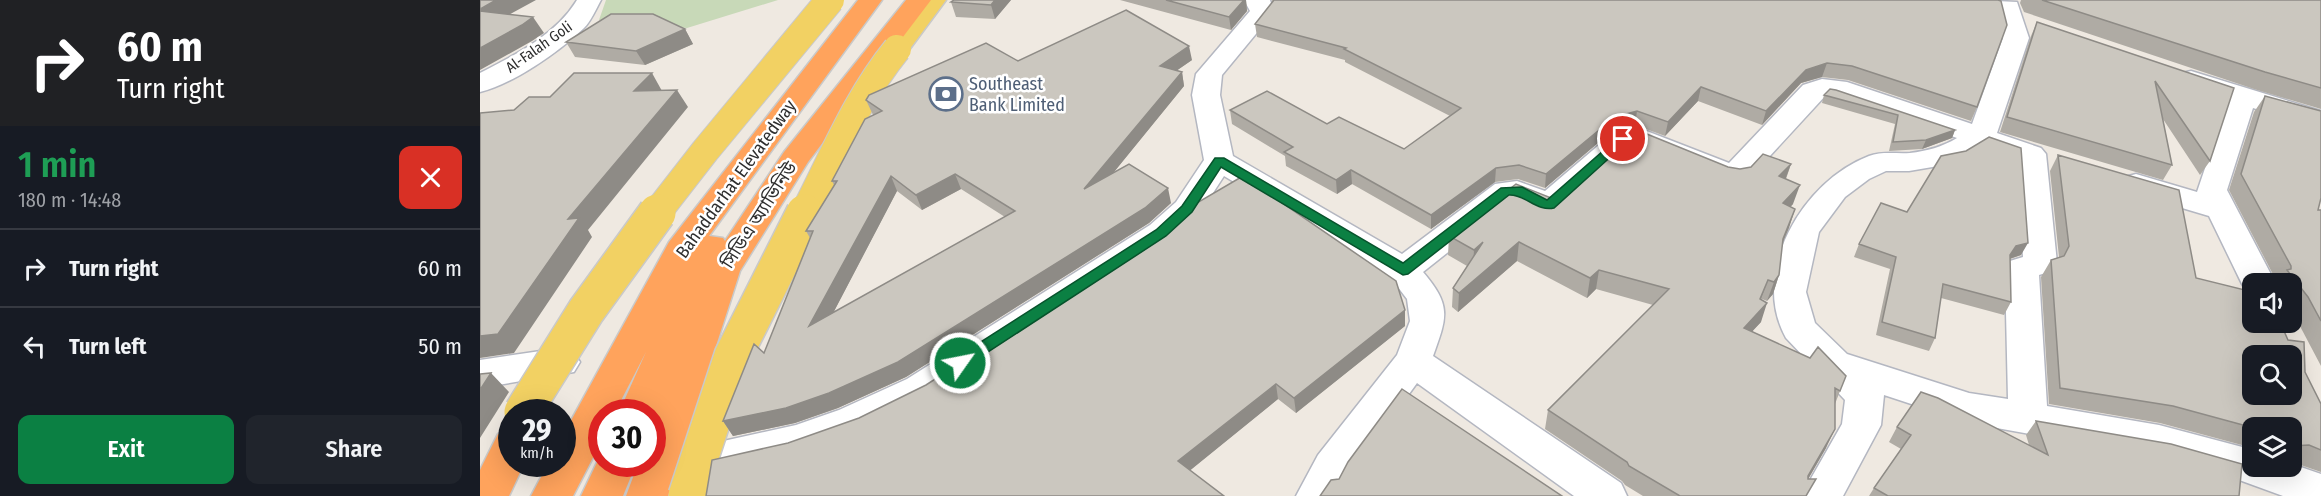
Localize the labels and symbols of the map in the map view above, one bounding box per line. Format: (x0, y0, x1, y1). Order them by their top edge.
street label: Al-Falah Goli (502, 18, 576, 76)
place label: Southeast Bank Limited (969, 73, 1065, 116)
bank icon: Southeast Bank Limited (928, 76, 964, 112)
street label: Bahaddarhat Elevatedway (671, 95, 801, 263)
pin (1597, 113, 1648, 164)
street label: সিডিএ অ্যাভিনিউ (716, 157, 802, 273)
position arrow (928, 331, 992, 395)
speed limit sign: 30 (588, 399, 666, 477)

